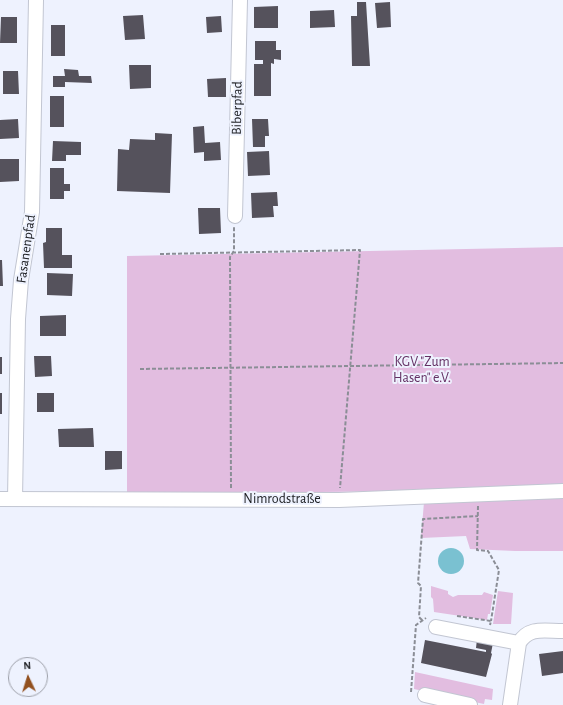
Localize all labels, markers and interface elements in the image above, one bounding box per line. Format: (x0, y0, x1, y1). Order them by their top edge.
street label: Biberpfad (228, 81, 246, 135)
street label: Fasanenpfad (13, 214, 39, 284)
park label: KGV "Zum Hasen" e.V. (393, 354, 451, 386)
street label: Nimrodstraße (243, 491, 321, 507)
north arrow (8, 657, 48, 697)
text: N (23, 660, 31, 671)

